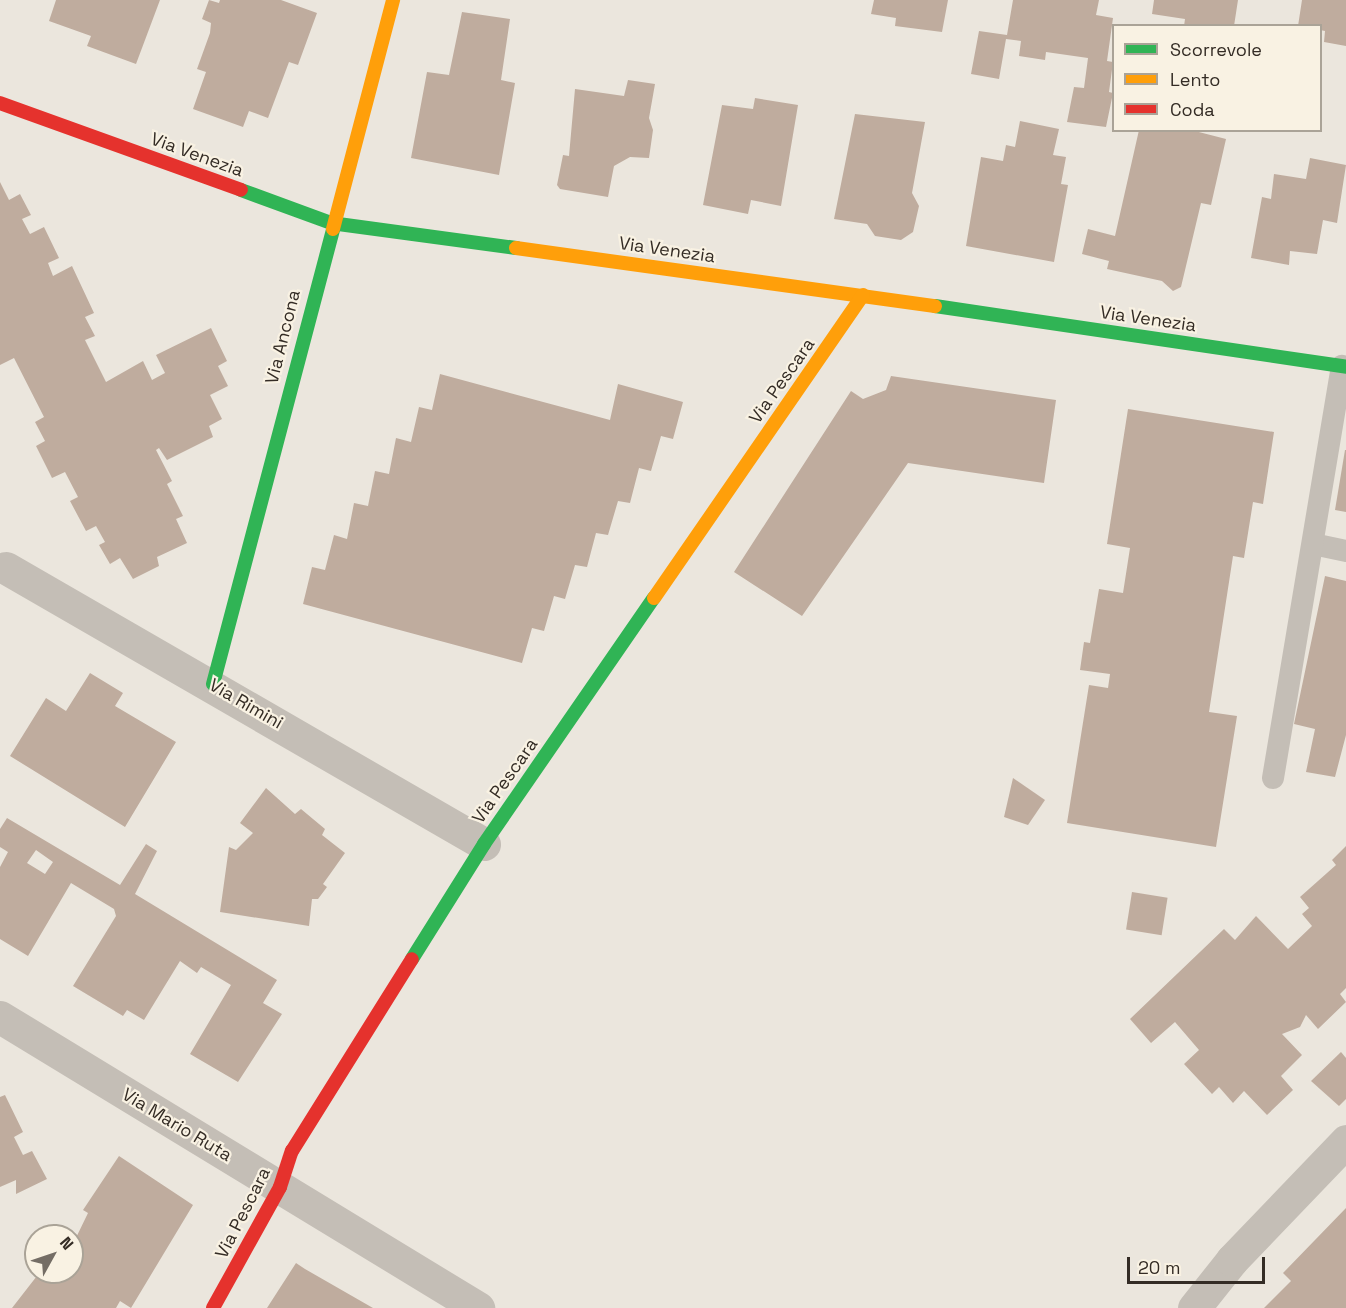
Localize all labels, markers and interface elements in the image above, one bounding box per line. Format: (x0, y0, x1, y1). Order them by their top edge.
legend (1112, 24, 1322, 132)
text: Scorrevole (1170, 38, 1262, 61)
text: Lento (1170, 68, 1220, 91)
text: Coda (1170, 98, 1215, 121)
street label: Via Venezia (148, 128, 246, 182)
street label: Via Venezia (617, 233, 717, 267)
street label: Via Ancona (261, 288, 305, 386)
street label: Via Venezia (1098, 302, 1198, 336)
street label: Via Pescara (745, 334, 819, 428)
street label: Via Rimini (205, 674, 287, 734)
street label: Via Pescara (468, 734, 542, 828)
street label: Via Mario Ruta (118, 1084, 236, 1166)
street label: Via Pescara (211, 1164, 275, 1262)
north arrow (24, 1224, 84, 1284)
text: N (55, 1233, 78, 1254)
scale bar (1130, 1245, 1268, 1283)
text: 20 m (1138, 1256, 1181, 1279)

